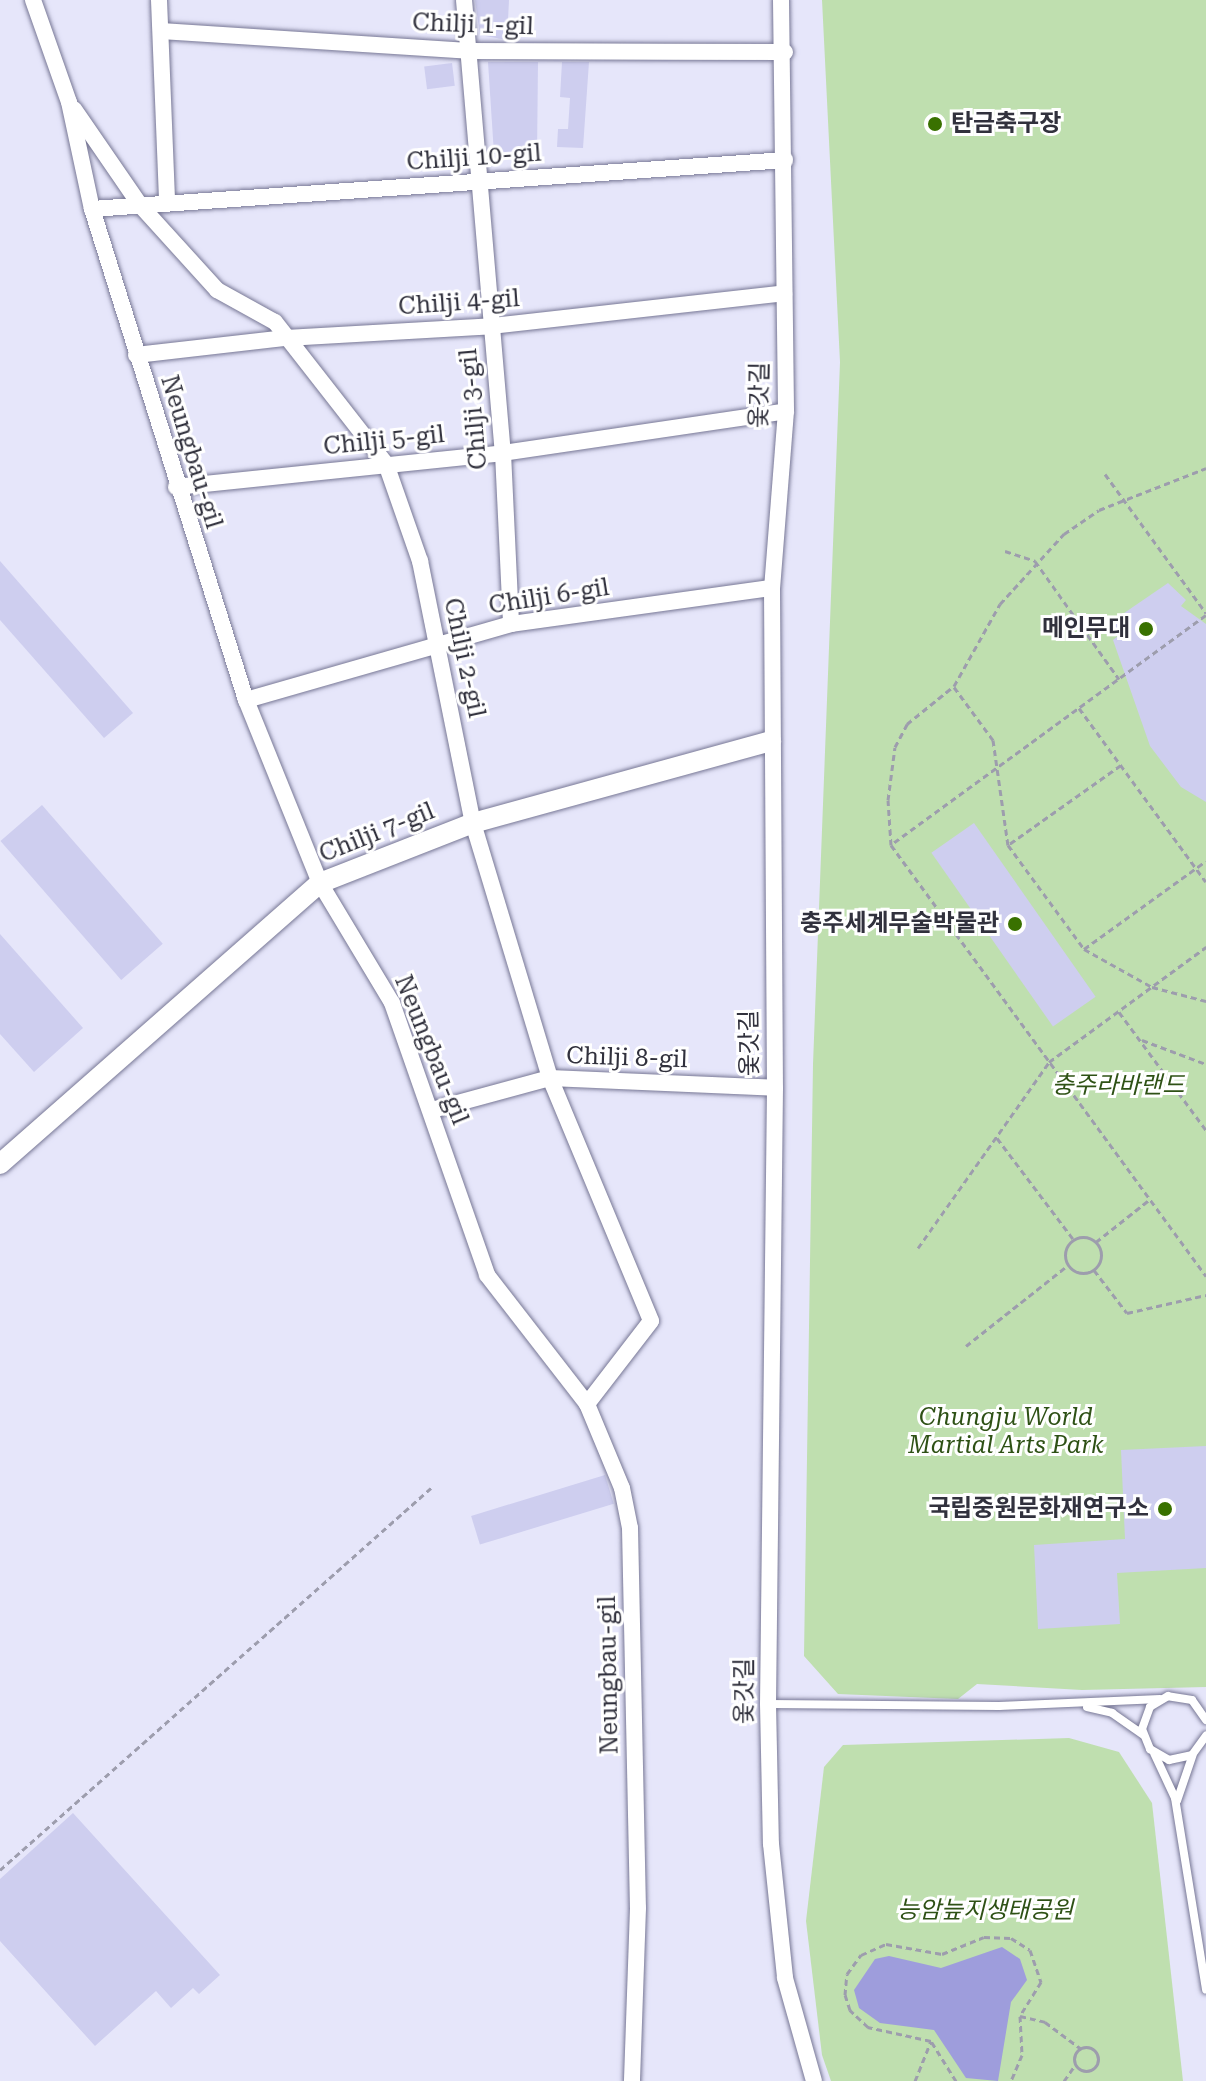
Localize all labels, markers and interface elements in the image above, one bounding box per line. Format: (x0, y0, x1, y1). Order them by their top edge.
street label: Chilji 1-gil (412, 8, 534, 42)
place label: 탄금축구장 (951, 110, 1061, 138)
marker: 탄금축구장 (926, 115, 944, 133)
street label: Chilji 10-gil (406, 139, 542, 177)
street label: Chilji 4-gil (397, 284, 521, 322)
street label: Chilji 3-gil (454, 347, 494, 471)
street label: 옻갓길 (745, 362, 775, 428)
street label: Neungbau-gil (154, 372, 228, 532)
street label: Chilji 5-gil (322, 420, 446, 462)
street label: Chilji 6-gil (487, 573, 611, 621)
street label: Chilji 2-gil (437, 596, 491, 720)
place label: 메인무대 (1042, 615, 1130, 643)
marker: 메인무대 (1137, 620, 1155, 638)
street label: Chilji 7-gil (315, 797, 439, 869)
place label: 충주세계무술박물관 (800, 910, 999, 938)
marker: 충주세계무술박물관 (1006, 915, 1024, 933)
street label: Neungbau-gil (388, 971, 474, 1129)
street label: 옻갓길 (735, 1010, 765, 1076)
street label: Chilji 8-gil (566, 1041, 688, 1075)
park label: 충주라바랜드 (1052, 1072, 1184, 1100)
park label: Chungju World Martial Arts Park (908, 1404, 1104, 1460)
place label: 국립중원문화재연구소 (928, 1495, 1149, 1523)
marker: 국립중원문화재연구소 (1156, 1500, 1174, 1518)
street label: Neungbau-gil (593, 1595, 625, 1755)
street label: 옻갓길 (731, 1658, 759, 1724)
park label: 능암늪지생태공원 (897, 1897, 1073, 1925)

